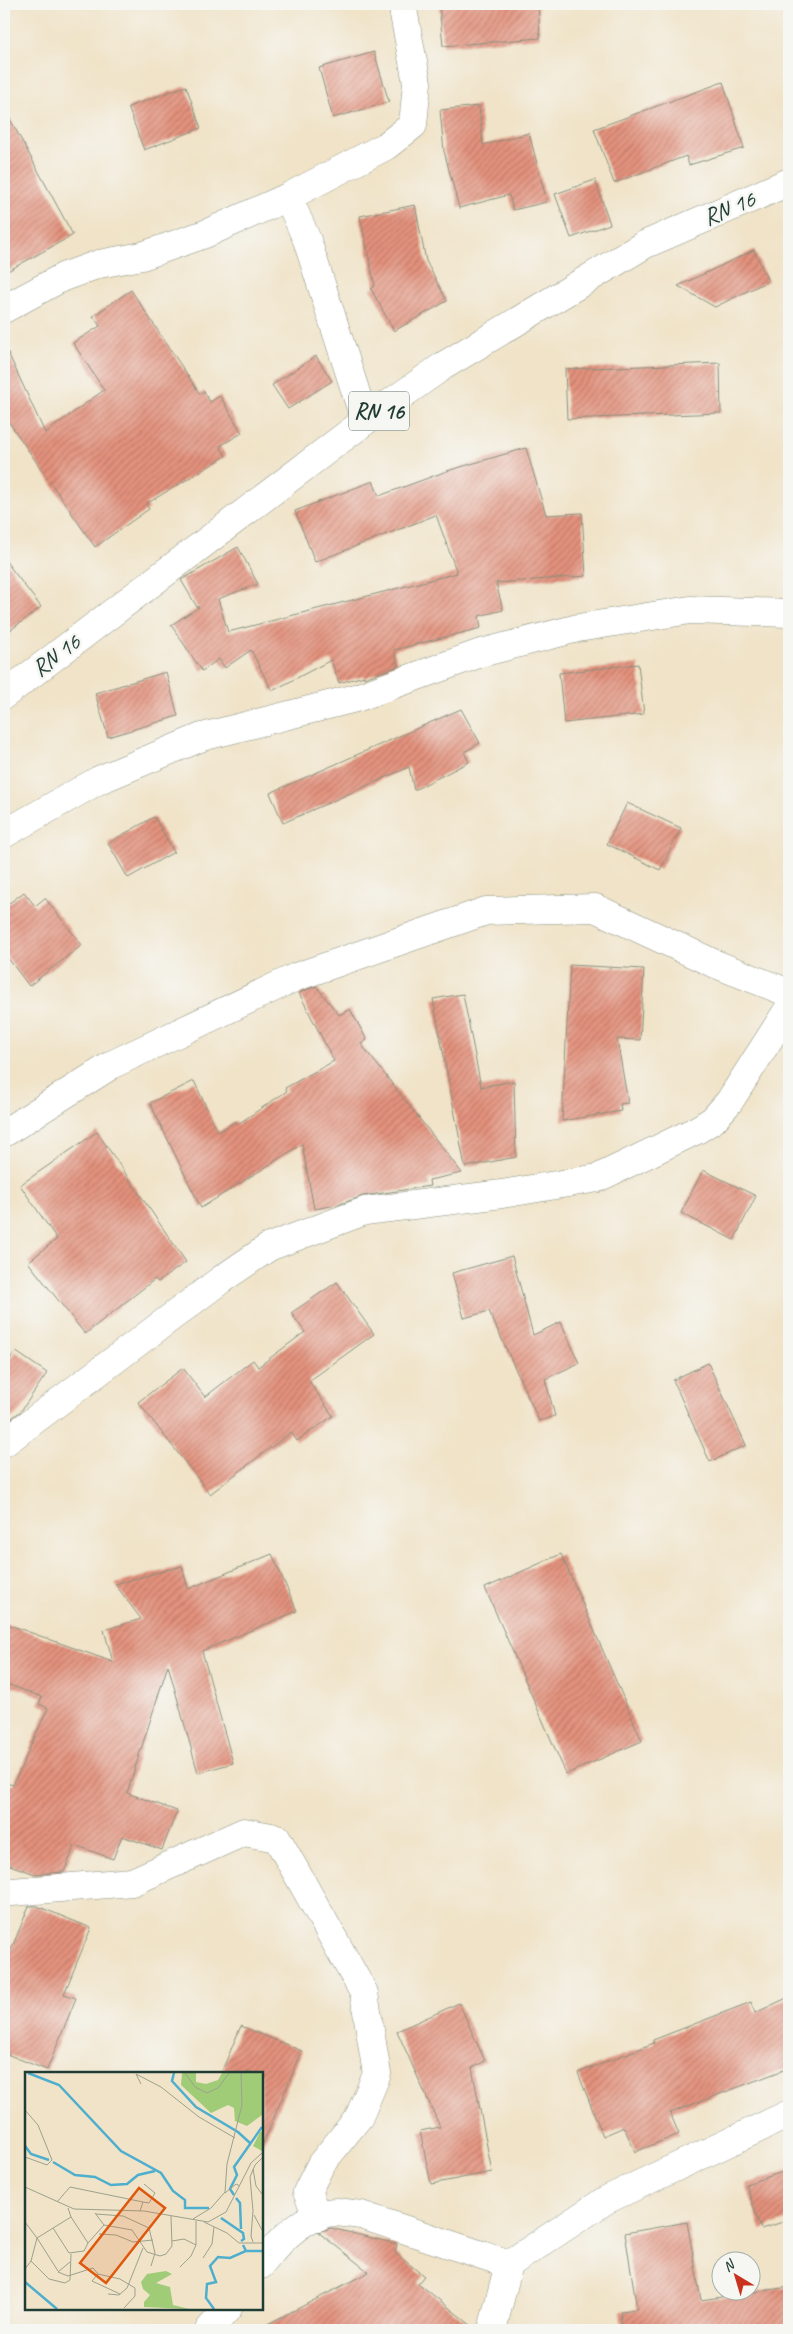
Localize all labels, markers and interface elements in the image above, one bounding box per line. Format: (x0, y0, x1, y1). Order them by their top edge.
street label: RN 16 (698, 183, 761, 232)
road number: RN 16 (349, 392, 409, 431)
street label: RN 16 (26, 626, 87, 683)
inset map (25, 2072, 262, 2309)
north arrow (710, 2252, 760, 2302)
text: N (720, 2255, 739, 2276)

